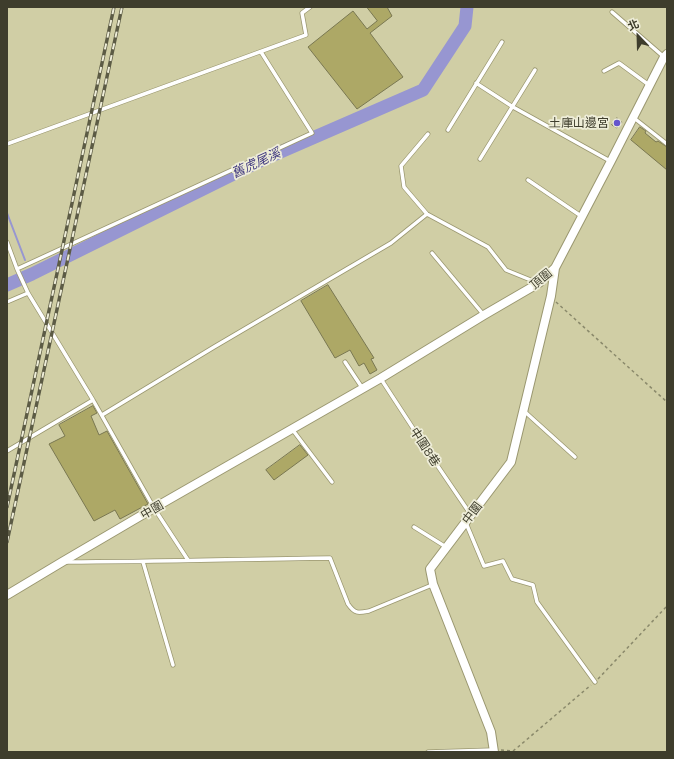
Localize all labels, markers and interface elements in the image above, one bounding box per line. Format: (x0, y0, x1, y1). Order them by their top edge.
north arrow (618, 16, 658, 56)
text: 北 (626, 16, 641, 33)
place label: 土庫山邊宮 (549, 116, 609, 130)
marker: 土庫山邊宮 (612, 118, 622, 128)
water label: 舊虎尾溪 (229, 145, 283, 181)
street label: 頂圍 (527, 266, 555, 292)
street label: 中圍8巷 (407, 425, 443, 469)
street label: 中圍 (138, 498, 166, 522)
street label: 中圍 (459, 499, 485, 527)

